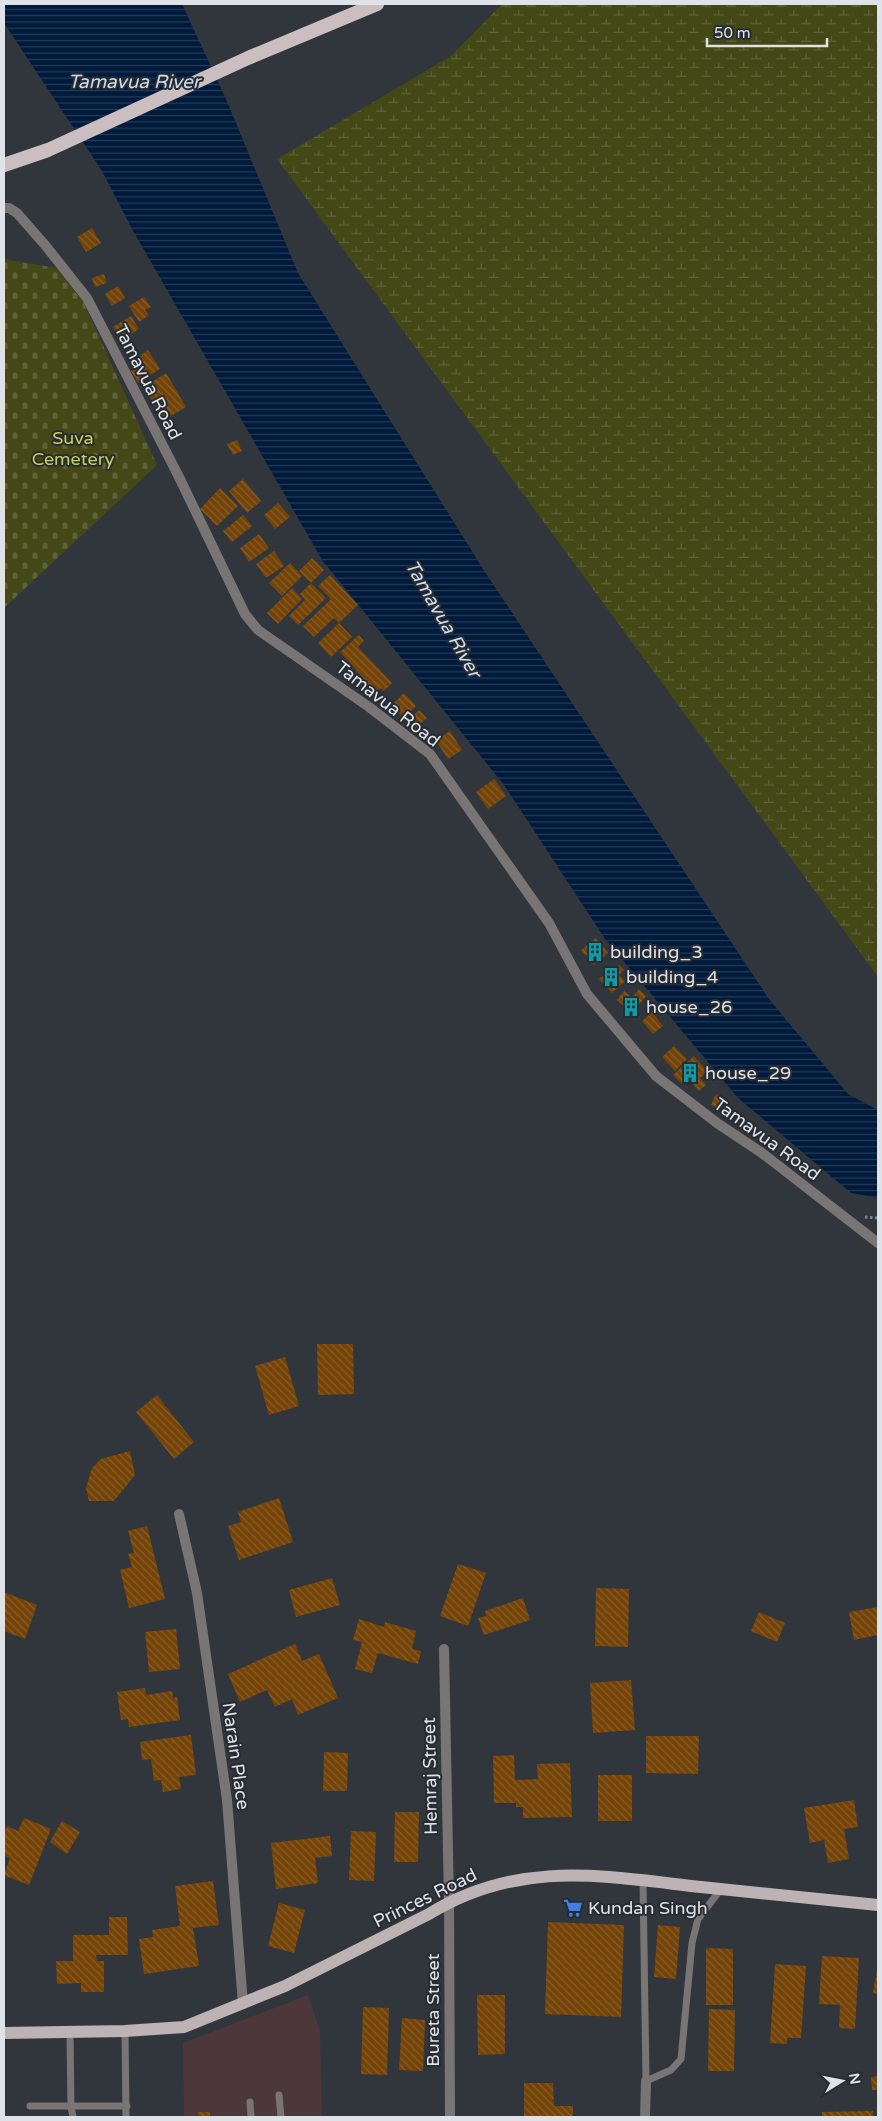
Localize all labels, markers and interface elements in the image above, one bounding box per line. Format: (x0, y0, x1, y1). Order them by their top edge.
scale bar (707, 15, 827, 47)
text: 50 m (714, 24, 751, 42)
water label: Tamavua River (68, 71, 203, 93)
street label: Tamavua Road (109, 321, 187, 443)
park label: Suva Cemetery (32, 427, 115, 470)
water label: Tamavua River (400, 556, 487, 684)
street label: Tamavua Road (331, 656, 445, 752)
building icon: building_3 (584, 941, 606, 963)
place label: building_3 (610, 941, 703, 963)
building icon: building_4 (600, 966, 622, 988)
place label: building_4 (626, 966, 718, 988)
building icon: house_26 (620, 996, 642, 1018)
place label: house_26 (646, 996, 732, 1018)
building icon: house_29 (679, 1062, 701, 1084)
place label: house_29 (705, 1062, 791, 1084)
street label: Tamavua Road (709, 1093, 825, 1185)
street label: Narain Place (218, 1701, 254, 1811)
street label: Hemraj Street (418, 1717, 442, 1835)
street label: Princes Road (370, 1863, 480, 1933)
supermarket icon: Kundan Singh (562, 1897, 584, 1919)
place label: Kundan Singh (588, 1897, 708, 1919)
street label: Bureta Street (422, 1953, 444, 2067)
north arrow (817, 2056, 867, 2106)
text: N (845, 2072, 864, 2086)

